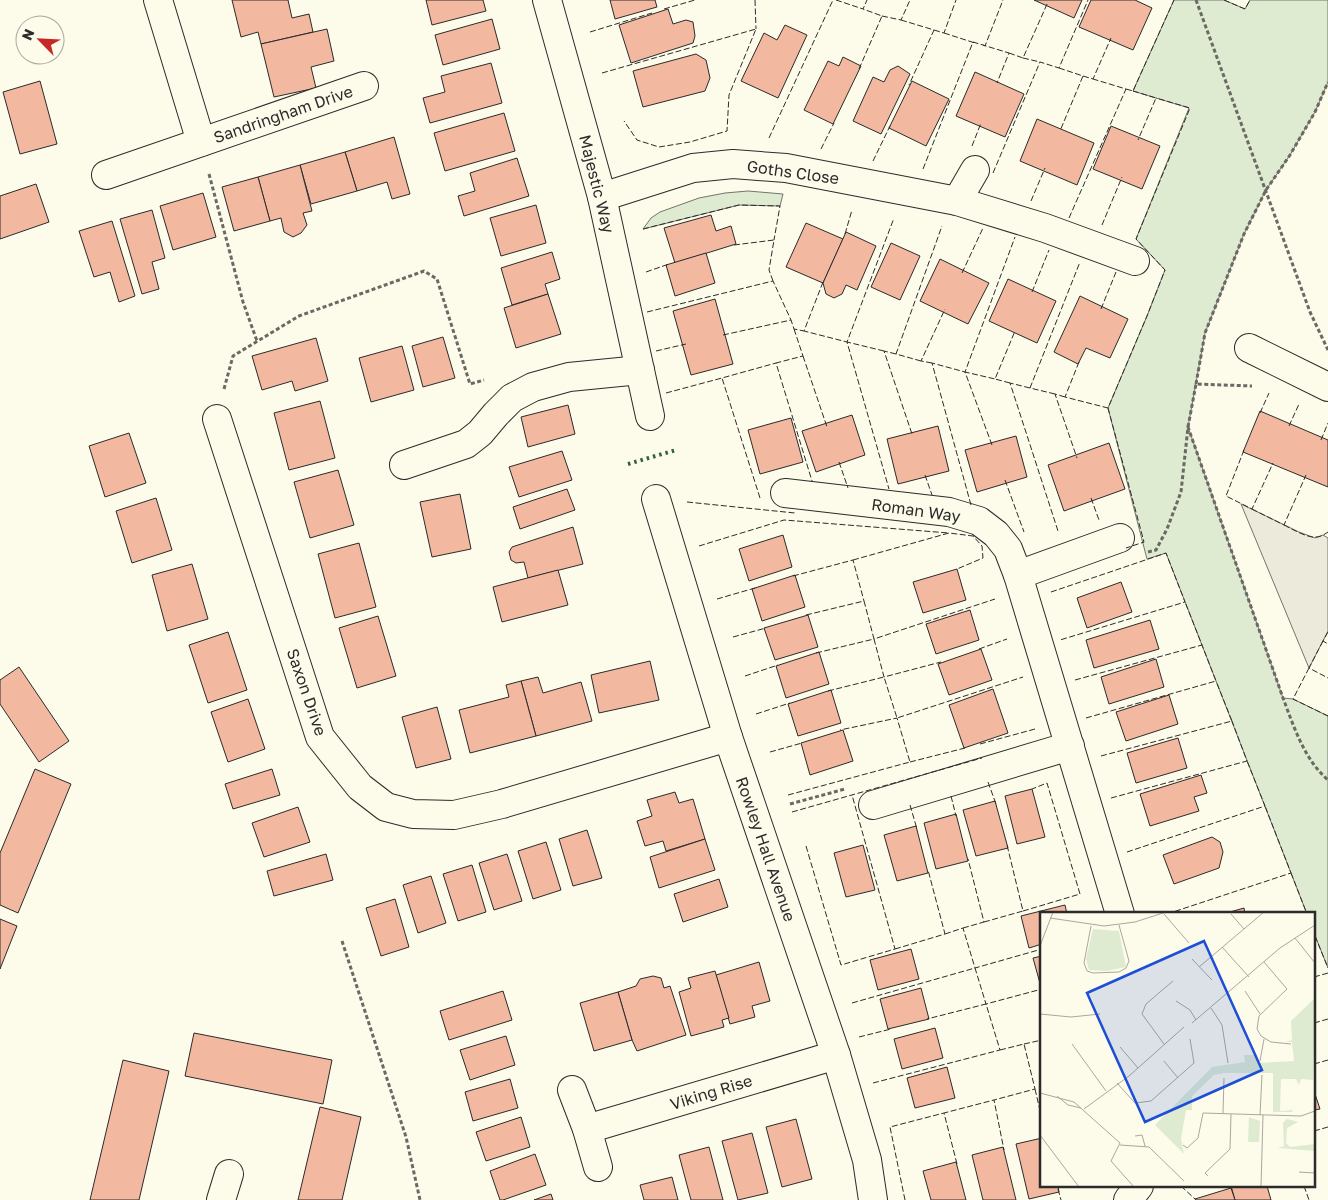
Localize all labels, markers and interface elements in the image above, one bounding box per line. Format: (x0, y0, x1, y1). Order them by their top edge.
north arrow (15, 15, 65, 65)
text: N (18, 26, 38, 43)
street label: Sandringham Drive (211, 81, 355, 147)
street label: Majestic Way (575, 133, 619, 235)
street label: Goths Close (746, 156, 840, 188)
street label: Roman Way (870, 494, 962, 526)
street label: Saxon Drive (283, 646, 331, 738)
street label: Rowley Hall Avenue (732, 774, 800, 924)
inset map (1040, 912, 1316, 1188)
street label: Viking Rise (667, 1070, 755, 1114)

